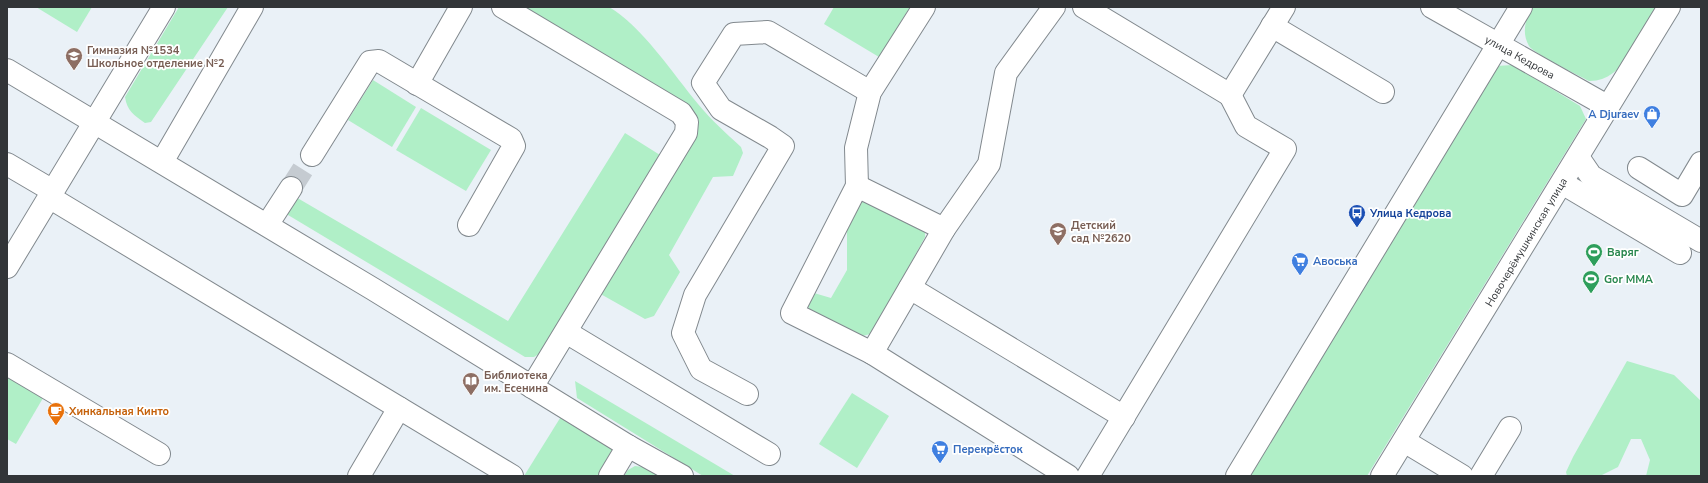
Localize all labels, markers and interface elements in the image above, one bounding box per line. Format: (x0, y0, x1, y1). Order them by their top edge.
street label: улица Кедрова (1482, 32, 1557, 83)
place label: Гимназия №1534 Школьное отделение №2 (87, 43, 225, 71)
school or university icon: Гимназия №1534 Школьное отделение №2 (64, 46, 84, 71)
shop icon: A Djuraev (1642, 104, 1662, 129)
place label: A Djuraev (1588, 107, 1639, 122)
street label: Новочерёмушкинская улица (1482, 175, 1571, 310)
bus stop icon: Улица Кедрова (1347, 203, 1367, 228)
place label: Улица Кедрова (1369, 206, 1452, 221)
place label: Детский сад №2620 (1071, 218, 1131, 246)
school or university icon: Детский сад №2620 (1048, 221, 1068, 246)
sports icon: Варяг (1584, 242, 1604, 267)
place label: Варяг (1607, 245, 1639, 260)
supermarket icon: Авоська (1290, 251, 1310, 276)
place label: Авоська (1313, 254, 1358, 269)
sports icon: Gor MMA (1581, 269, 1601, 294)
place label: Gor MMA (1604, 272, 1654, 287)
place label: Библиотека им. Есенина (484, 368, 548, 396)
library icon: Библиотека им. Есенина (461, 371, 481, 396)
cafe icon: Хинкальная Кинто (46, 401, 66, 426)
place label: Хинкальная Кинто (68, 404, 169, 419)
supermarket icon: Перекрёсток (930, 439, 950, 464)
place label: Перекрёсток (953, 442, 1023, 457)

